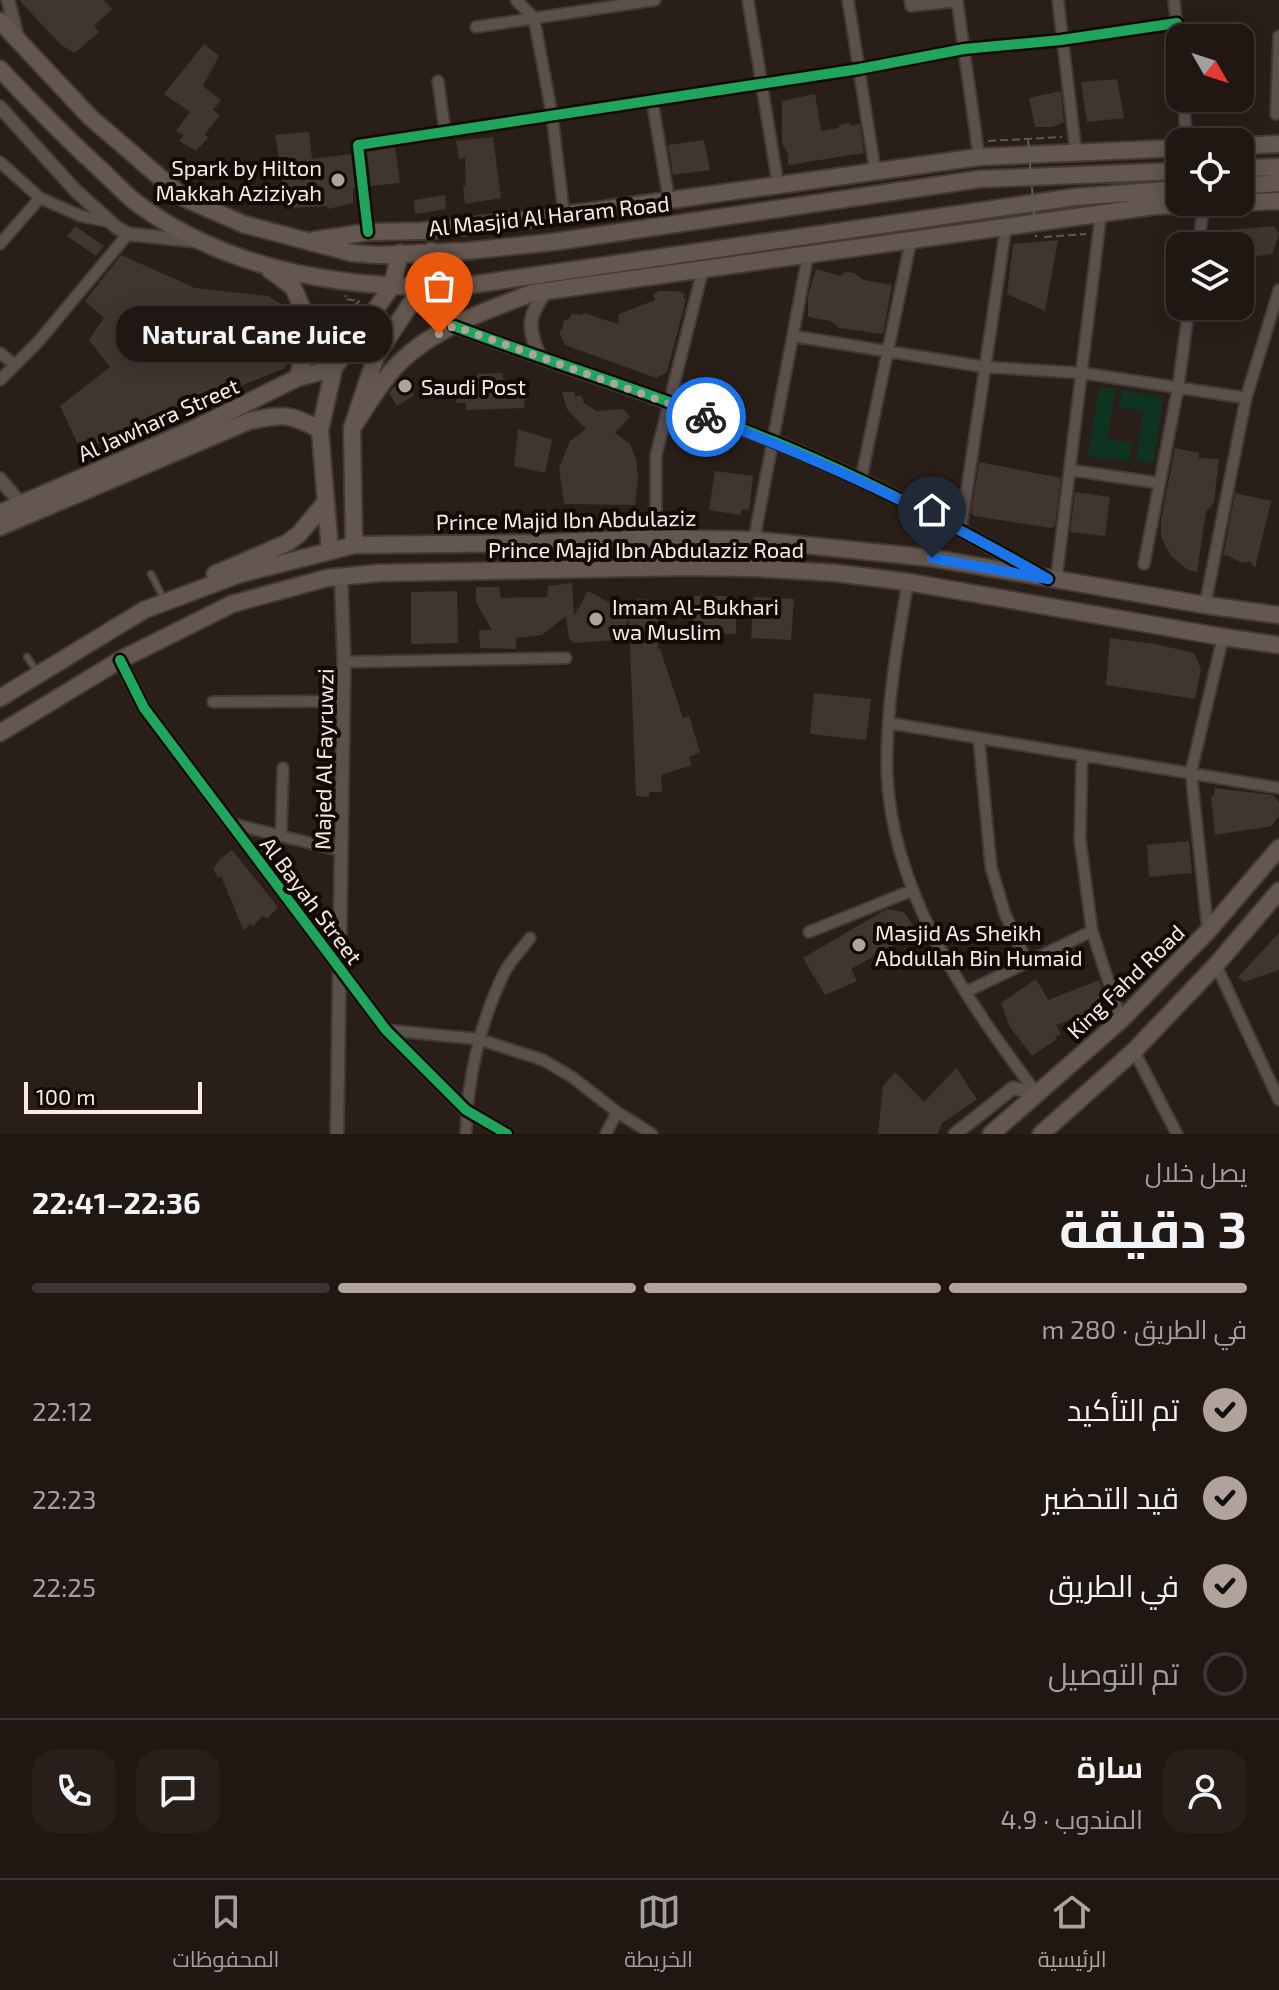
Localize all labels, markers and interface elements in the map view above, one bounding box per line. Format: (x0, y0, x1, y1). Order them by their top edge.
north arrow (1166, 24, 1254, 112)
map controls (1166, 24, 1254, 320)
button: locate (1166, 128, 1254, 216)
place label: Spark by Hilton Makkah Aziziyah (156, 154, 322, 205)
marker: Spark by Hilton Makkah Aziziyah (329, 171, 347, 189)
street label: Al Masjid Al Haram Road (427, 189, 671, 242)
button: layers (1166, 232, 1254, 320)
pin (405, 252, 473, 334)
icon: bag (417, 264, 461, 308)
callout: Natural Cane Juice (115, 306, 391, 362)
text: Natural Cane Juice (142, 318, 366, 349)
street label: Al Jawhara Street (73, 372, 243, 466)
place label: Saudi Post (421, 373, 526, 399)
marker: Saudi Post (396, 377, 414, 395)
courier (666, 377, 746, 457)
icon: bike (684, 395, 728, 439)
pin (898, 476, 966, 558)
icon: home (910, 488, 954, 532)
street label: Prince Majid Ibn Abdulaziz (436, 504, 696, 535)
street label: Prince Majid Ibn Abdulaziz Road (488, 536, 804, 563)
place label: Imam Al-Bukhari wa Muslim (612, 593, 779, 644)
marker: Imam Al-Bukhari wa Muslim (587, 610, 605, 628)
street label: Majed Al Fayruwzi (308, 668, 339, 850)
street label: Al Bayah Street (256, 831, 368, 969)
place label: Masjid As Sheikh Abdullah Bin Humaid (875, 919, 1083, 970)
street label: King Fahd Road (1061, 919, 1189, 1043)
marker: Masjid As Sheikh Abdullah Bin Humaid (850, 936, 868, 954)
scale bar (24, 1078, 202, 1114)
text: 100 m (36, 1083, 95, 1109)
text: يصل خلال (1145, 1156, 1247, 1187)
text: 22:36–22:41 (32, 1184, 201, 1220)
text: 3 دقيقة (1059, 1196, 1247, 1258)
text: في الطريق · 280 m (1041, 1313, 1247, 1344)
icon: check (1203, 1388, 1247, 1432)
text: تم التأكيد (1067, 1391, 1179, 1427)
text: 22:12 (32, 1395, 92, 1426)
icon: check (1203, 1476, 1247, 1520)
text: قيد التحضير (1043, 1479, 1179, 1515)
text: 22:23 (32, 1483, 96, 1514)
icon: check (1203, 1564, 1247, 1608)
text: في الطريق (1049, 1567, 1179, 1603)
text: 22:25 (32, 1571, 96, 1602)
text: تم التوصيل (1048, 1655, 1179, 1691)
text: سارة (1077, 1748, 1143, 1784)
button: phone (32, 1749, 116, 1833)
button: chat (136, 1749, 220, 1833)
button: person (1163, 1749, 1247, 1833)
text: المندوب · 4.9 (1000, 1803, 1143, 1834)
tab: المحفوظات (172, 1890, 279, 1980)
tab: الخريطة (624, 1890, 693, 1980)
tab: الرئيسية (1038, 1890, 1107, 1980)

